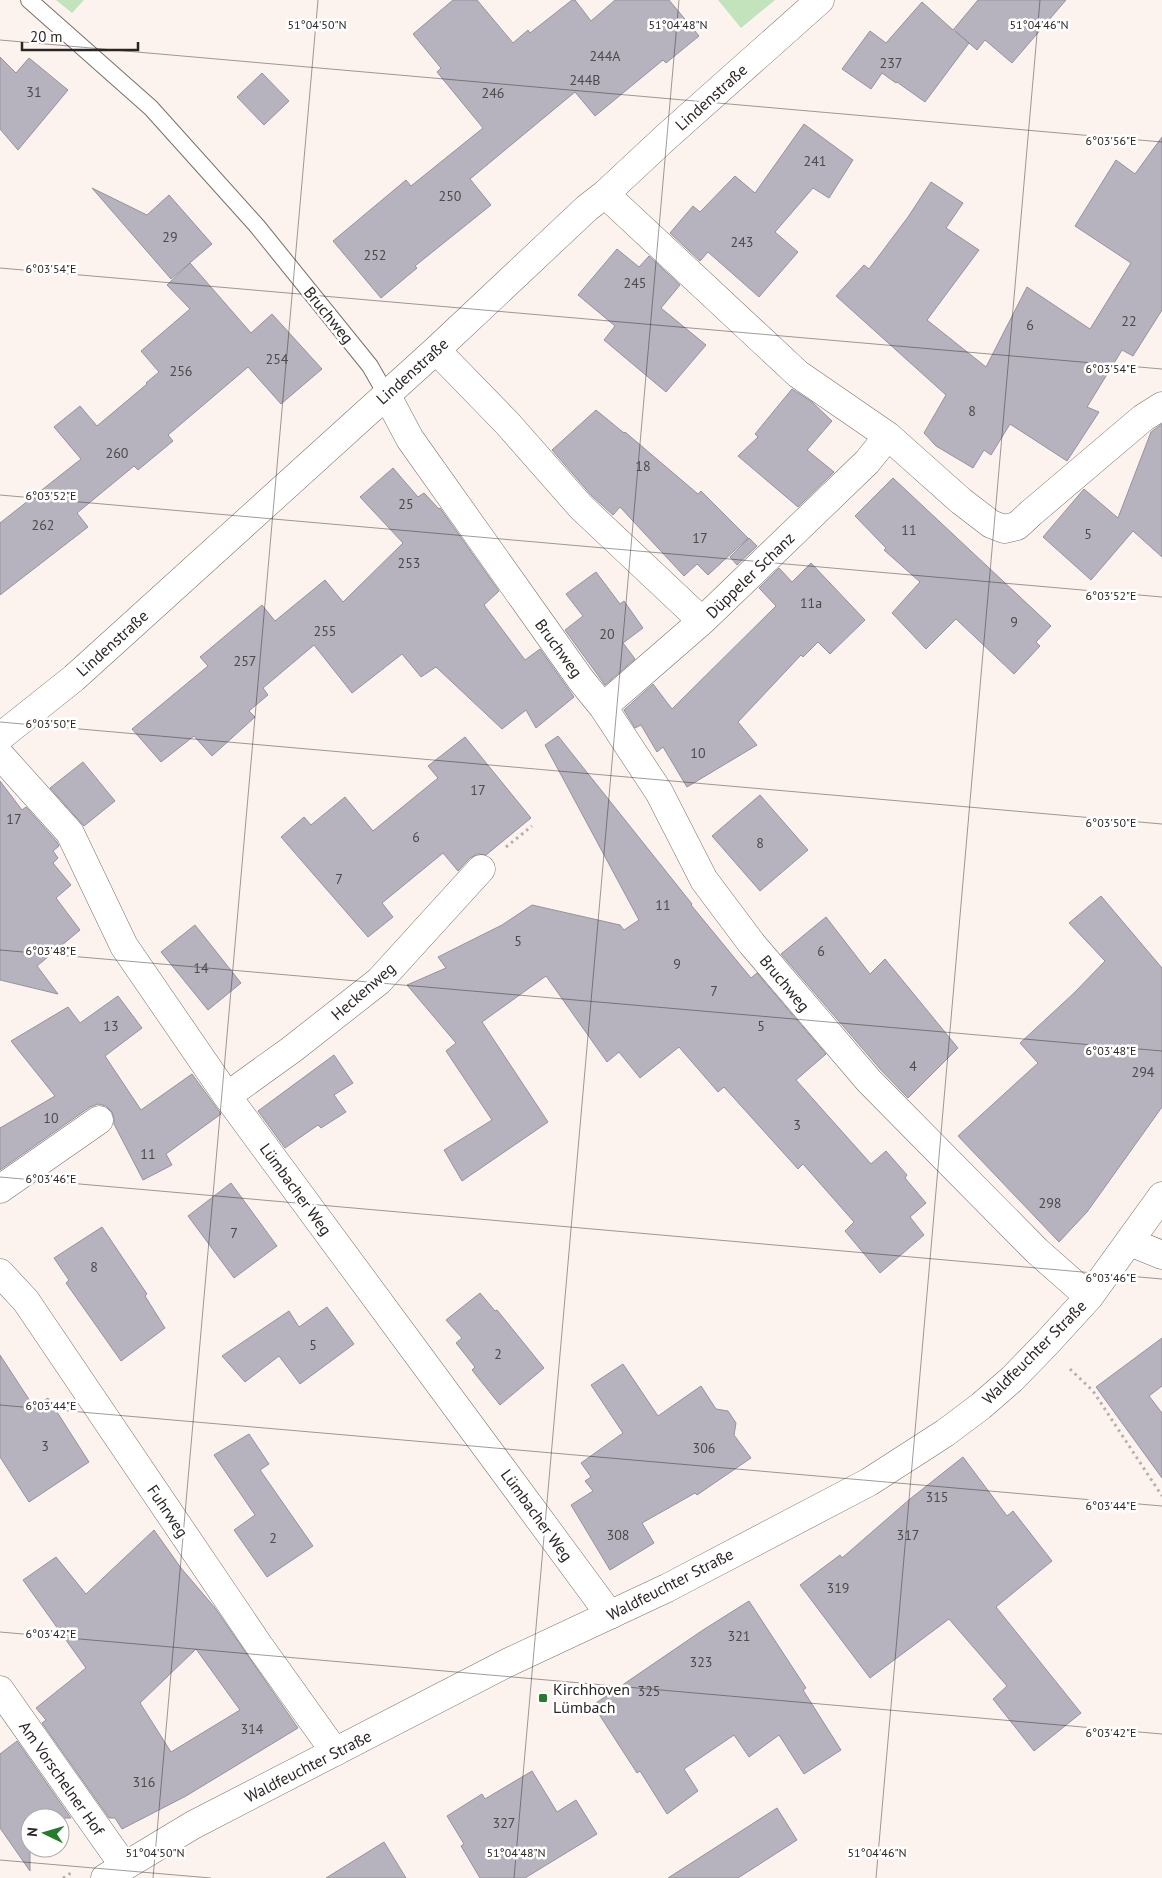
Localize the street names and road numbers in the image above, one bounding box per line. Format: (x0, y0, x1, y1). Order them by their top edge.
street label: Lindenstraße (671, 59, 751, 135)
street label: Bruchweg (300, 282, 358, 348)
street label: Lindenstraße (372, 333, 452, 409)
street label: Düppeler Schanz (702, 528, 798, 622)
street label: Lindenstraße (72, 605, 152, 681)
street label: Bruchweg (531, 615, 587, 681)
street label: Bruchweg (756, 951, 814, 1015)
street label: Heckenweg (327, 958, 399, 1024)
street label: Lümbacher Weg (256, 1139, 336, 1239)
street label: Waldfeuchter Straße (978, 1296, 1090, 1408)
street label: Lümbacher Weg (497, 1465, 577, 1565)
street label: Fuhrweg (143, 1481, 193, 1541)
street label: Waldfeuchter Straße (603, 1543, 737, 1625)
street label: Am Vorschelner Hof (15, 1717, 109, 1840)
street label: Waldfeuchter Straße (241, 1725, 375, 1807)

